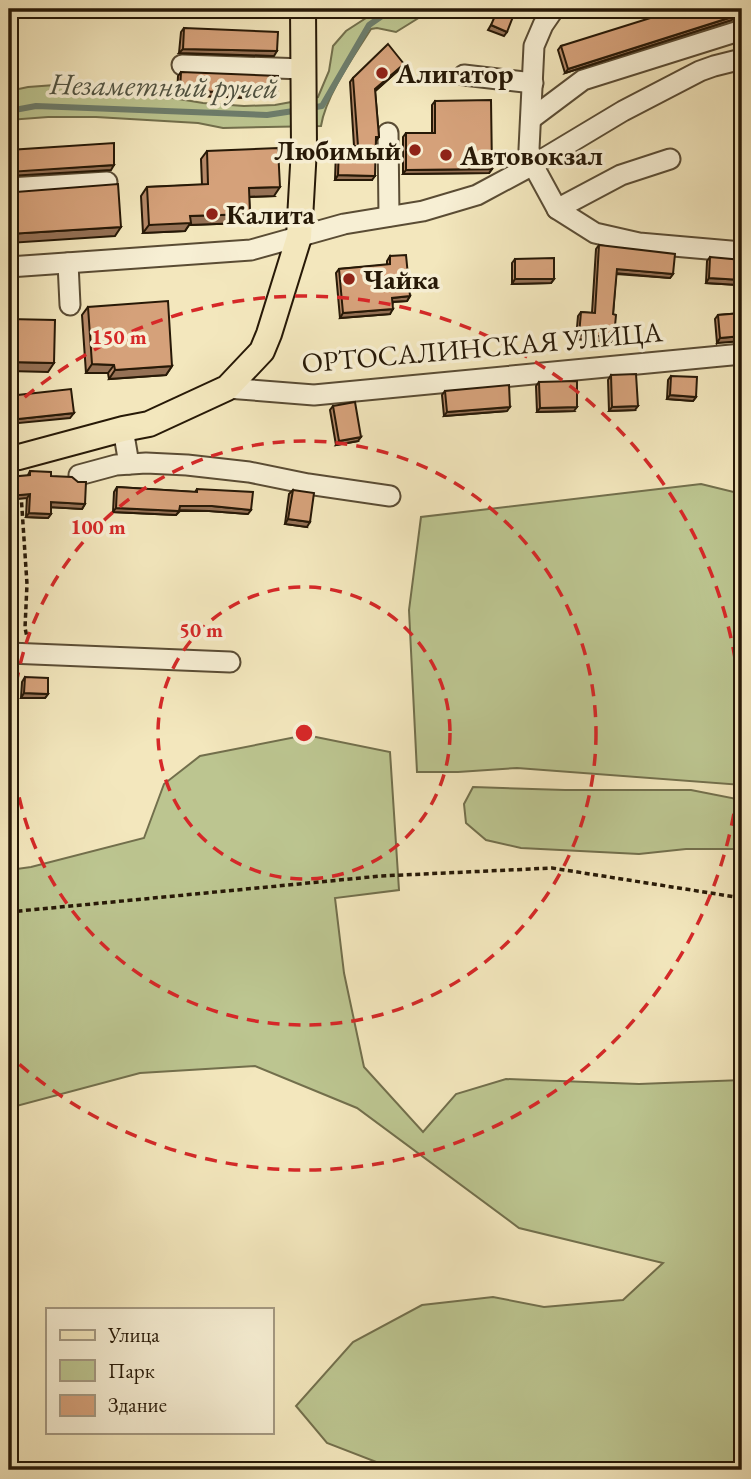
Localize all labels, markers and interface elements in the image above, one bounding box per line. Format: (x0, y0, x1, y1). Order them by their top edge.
place label: Алигатор (395, 55, 513, 91)
water label: Незаметный ручей (48, 64, 279, 107)
marker: Алигатор (374, 65, 390, 81)
place label: Любимый (274, 132, 401, 168)
place label: Автовокзал (459, 137, 603, 173)
marker: Любимый (407, 142, 423, 158)
marker: Автовокзал (438, 147, 454, 163)
place label: Калита (226, 196, 315, 232)
marker: Калита (204, 206, 220, 222)
place label: Чайка (363, 261, 440, 297)
marker: Чайка (341, 271, 357, 287)
street label: ОРТОСАЛИНСКАЯ УЛИЦА (300, 313, 665, 381)
text: 150 m (91, 323, 147, 350)
text: 100 m (70, 513, 126, 540)
text: 50 m (179, 616, 223, 643)
centre of rings (292, 721, 316, 745)
legend (46, 1308, 273, 1434)
text: Улица (107, 1321, 160, 1348)
text: Парк (108, 1357, 155, 1384)
text: Здание (108, 1391, 167, 1418)

